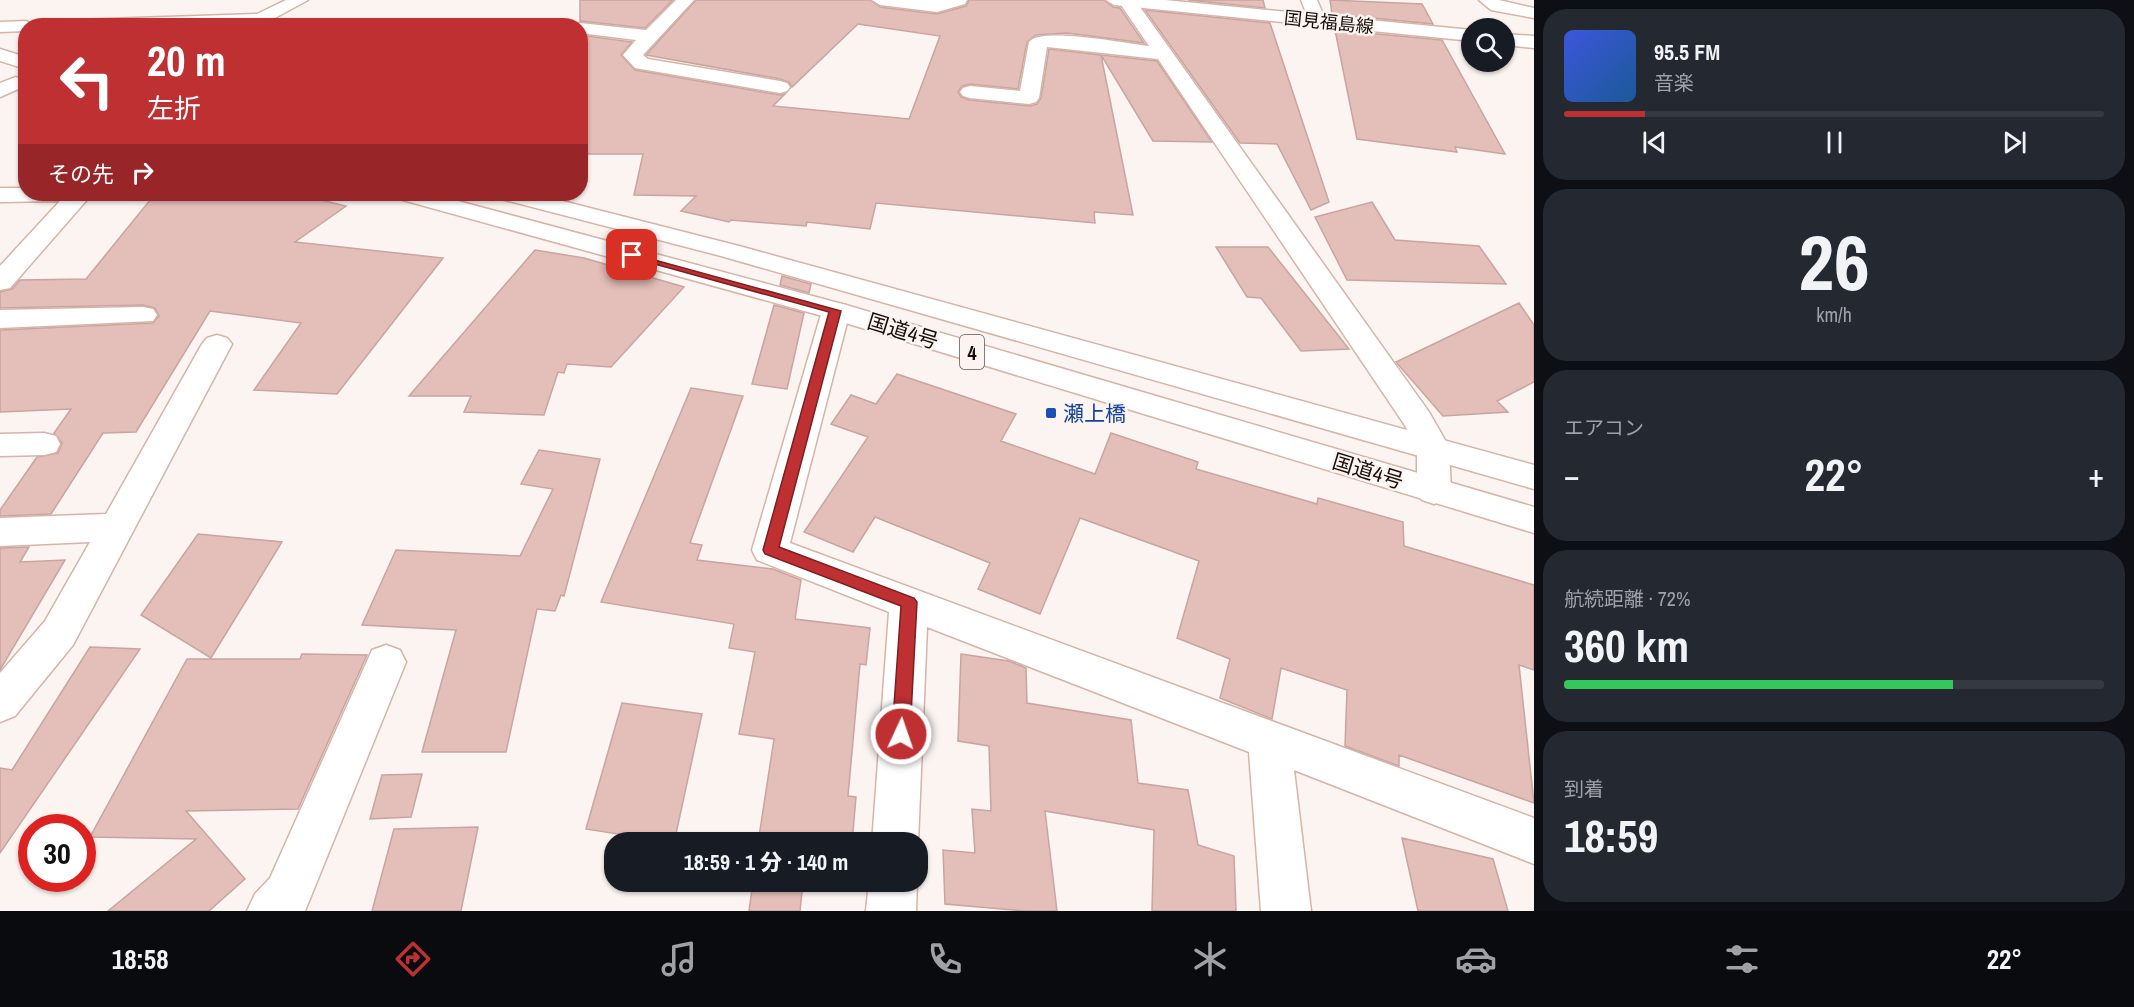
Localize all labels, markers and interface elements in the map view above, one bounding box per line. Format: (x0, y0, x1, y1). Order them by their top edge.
street label: 国見福島線 (1283, 5, 1375, 39)
map controls (1461, 18, 1515, 72)
button: search (1461, 18, 1515, 72)
text: 20 m (147, 33, 226, 89)
text: 95.5 FM (1654, 37, 1720, 67)
icon: left (48, 42, 126, 120)
text: 音楽 (1654, 69, 1694, 96)
text: 左折 (147, 90, 201, 126)
icon: previous (1638, 126, 1671, 159)
icon: pause (1818, 126, 1851, 159)
icon: next (1998, 126, 2031, 159)
icon: right (126, 156, 159, 189)
text: その先 (48, 159, 114, 189)
text: 26 (1798, 209, 1870, 314)
pin (606, 229, 657, 280)
icon: arrive (615, 238, 648, 271)
text: km/h (1816, 301, 1852, 328)
street label: 国道4号 (864, 307, 942, 355)
road number: 4 (960, 335, 984, 369)
place label: 瀬上橋 (1063, 399, 1126, 428)
marker: 瀬上橋 (1044, 406, 1058, 420)
text: エアコン (1564, 414, 1644, 441)
text: 22° (1804, 444, 1864, 505)
street label: 国道4号 (1329, 447, 1407, 495)
text: − (1564, 453, 1580, 497)
text: + (2088, 453, 2104, 497)
text: 航続距離 · 72% (1564, 585, 1691, 612)
text: 360 km (1564, 615, 1689, 676)
position arrow (869, 702, 933, 766)
text: 到着 (1564, 775, 1604, 802)
text: 18:59 (1564, 805, 1658, 866)
speed limit sign: 30 (18, 814, 96, 892)
text: 18:59 · 1 分 · 140 m (684, 847, 848, 877)
icon: directions (392, 938, 434, 980)
icon: music (658, 938, 700, 980)
icon: phone (924, 938, 966, 980)
icon: climate (1189, 938, 1231, 980)
icon: car (1455, 938, 1497, 980)
icon: filters (1721, 938, 1763, 980)
text: 18:58 (112, 941, 168, 977)
text: 22° (1987, 941, 2022, 977)

